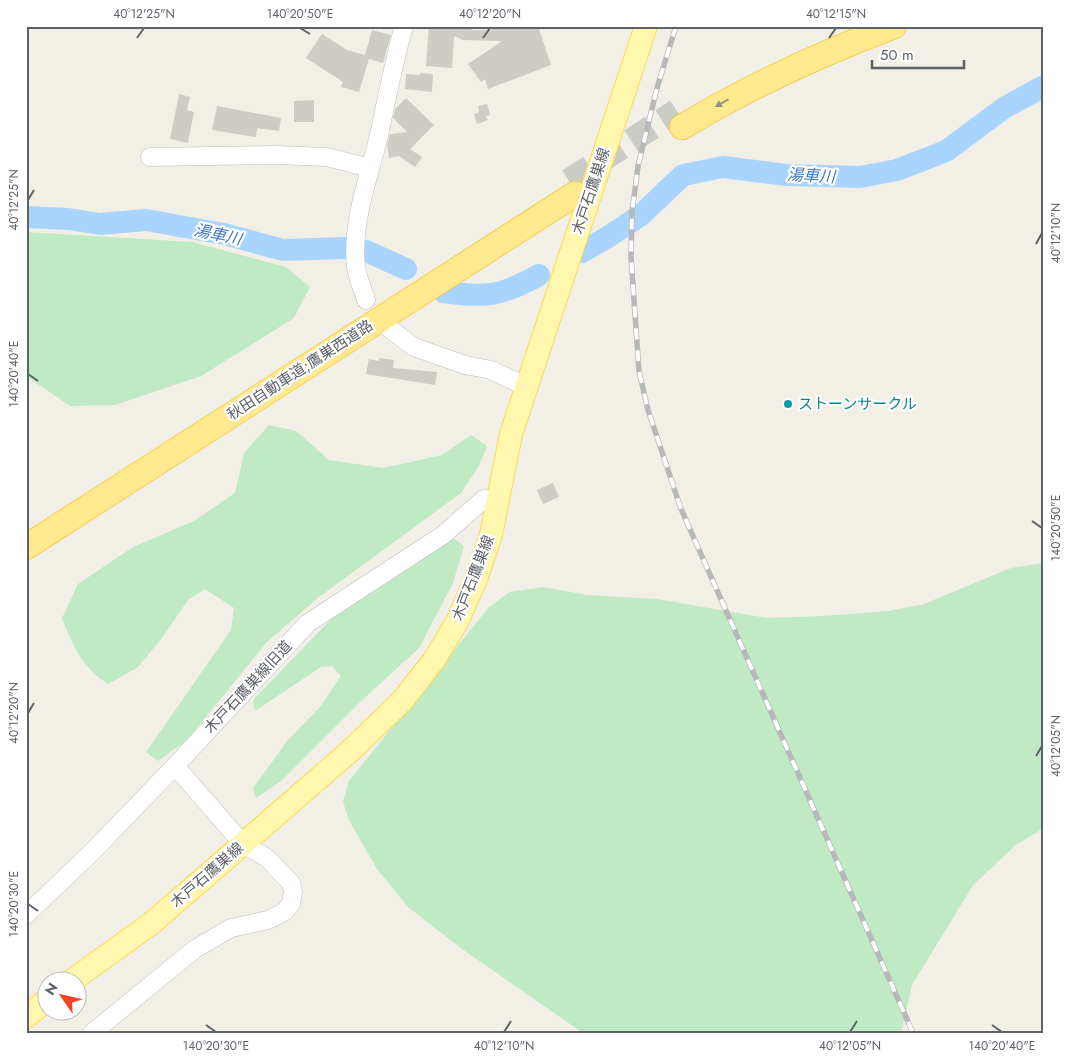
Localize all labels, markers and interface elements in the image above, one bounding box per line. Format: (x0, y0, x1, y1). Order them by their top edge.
text: 40°12'25"N (113, 5, 175, 23)
text: 140°20'50"E (267, 5, 333, 23)
text: 40°12'20"N (459, 5, 521, 23)
text: 40°12'15"N (806, 5, 866, 23)
scale bar (872, 38, 965, 70)
text: 50 m (880, 44, 914, 66)
one-way arrow (716, 99, 729, 108)
street label: 木戸石鷹巣線 (567, 145, 615, 237)
water label: 湯車川 (786, 163, 838, 188)
text: 40°12'25"N (5, 169, 23, 231)
text: 40°12'10"N (1047, 203, 1065, 263)
water label: 湯車川 (192, 218, 246, 251)
street label: 秋田自動車道;鷹巣西道路 (223, 314, 377, 426)
text: 140°20'40"E (5, 341, 23, 407)
place label: ストーンサークル (798, 393, 917, 415)
marker: ストーンサークル (782, 398, 794, 410)
text: 140°20'50"E (1047, 495, 1065, 561)
street label: 木戸石鷹巣線 (447, 532, 499, 624)
street label: 木戸石鷹巣線旧道 (199, 636, 297, 738)
text: 40°12'20"N (5, 682, 23, 744)
text: 40°12'05"N (1047, 715, 1065, 777)
street label: 木戸石鷹巣線 (166, 837, 248, 913)
text: 140°20'30"E (5, 871, 23, 937)
north arrow (38, 972, 88, 1022)
text: N (40, 979, 63, 999)
text: 140°20'30"E (183, 1037, 249, 1055)
text: 40°12'10"N (474, 1037, 534, 1055)
text: 40°12'05"N (819, 1037, 881, 1055)
text: 140°20'40"E (969, 1037, 1035, 1055)

